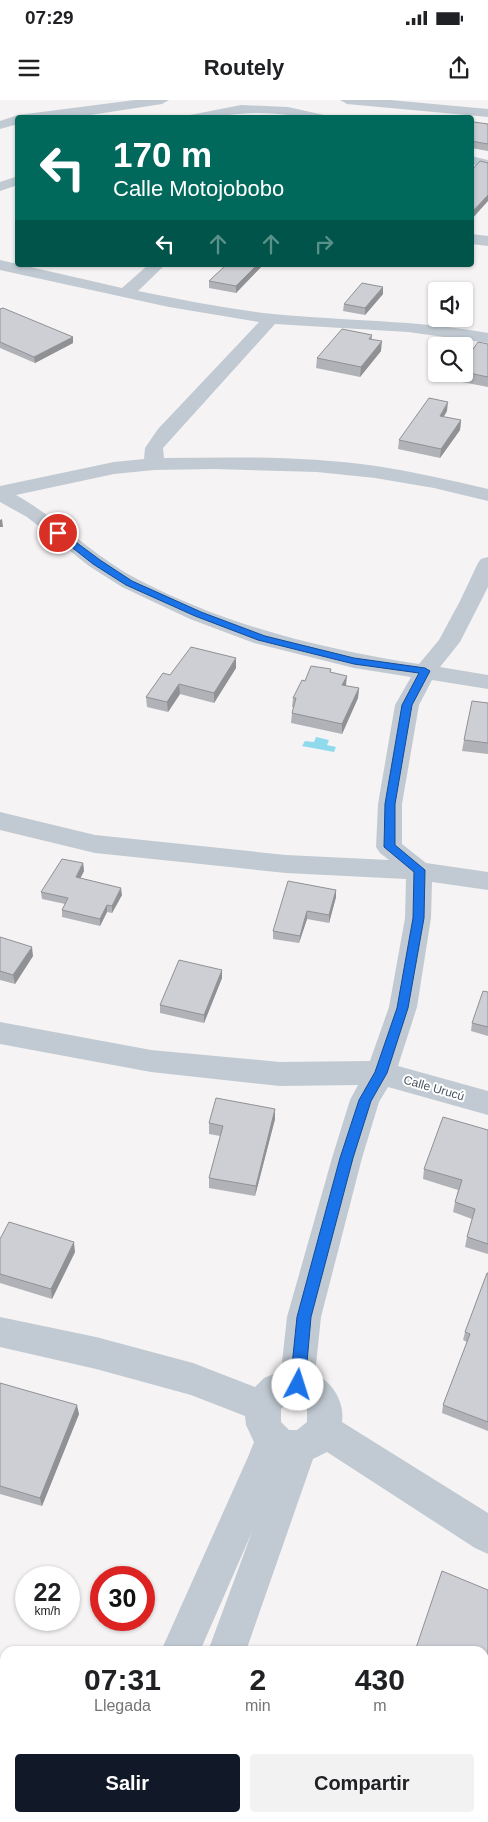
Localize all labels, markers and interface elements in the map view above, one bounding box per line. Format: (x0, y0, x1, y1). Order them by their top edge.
text: 07:29 (25, 7, 74, 28)
icon: menu (15, 54, 43, 82)
icon: share (445, 54, 473, 82)
text: Routely (204, 55, 284, 80)
icon: left (30, 135, 95, 200)
text: 170 m (113, 135, 212, 174)
text: Calle Motojobobo (113, 176, 284, 201)
icon: left (151, 230, 179, 258)
icon: ahead (204, 230, 232, 258)
icon: ahead (257, 230, 285, 258)
icon: right (310, 230, 338, 258)
map controls (428, 282, 473, 382)
button: sound (428, 282, 473, 327)
button: search (428, 337, 473, 382)
pin (37, 512, 79, 554)
icon: arrive (44, 519, 72, 547)
street label: Calle Urucú (402, 1073, 466, 1103)
position arrow (271, 1358, 323, 1410)
speed limit sign: 30 (90, 1566, 155, 1631)
text: 22 (34, 1578, 61, 1606)
text: km/h (34, 1604, 61, 1618)
text: 07:31 (84, 1663, 161, 1696)
text: 2 (249, 1663, 266, 1696)
text: 430 (355, 1663, 405, 1696)
text: Llegada (94, 1697, 151, 1714)
text: min (245, 1697, 271, 1714)
text: m (373, 1697, 386, 1714)
button: Salir (15, 1754, 240, 1812)
button: Compartir (250, 1754, 474, 1812)

